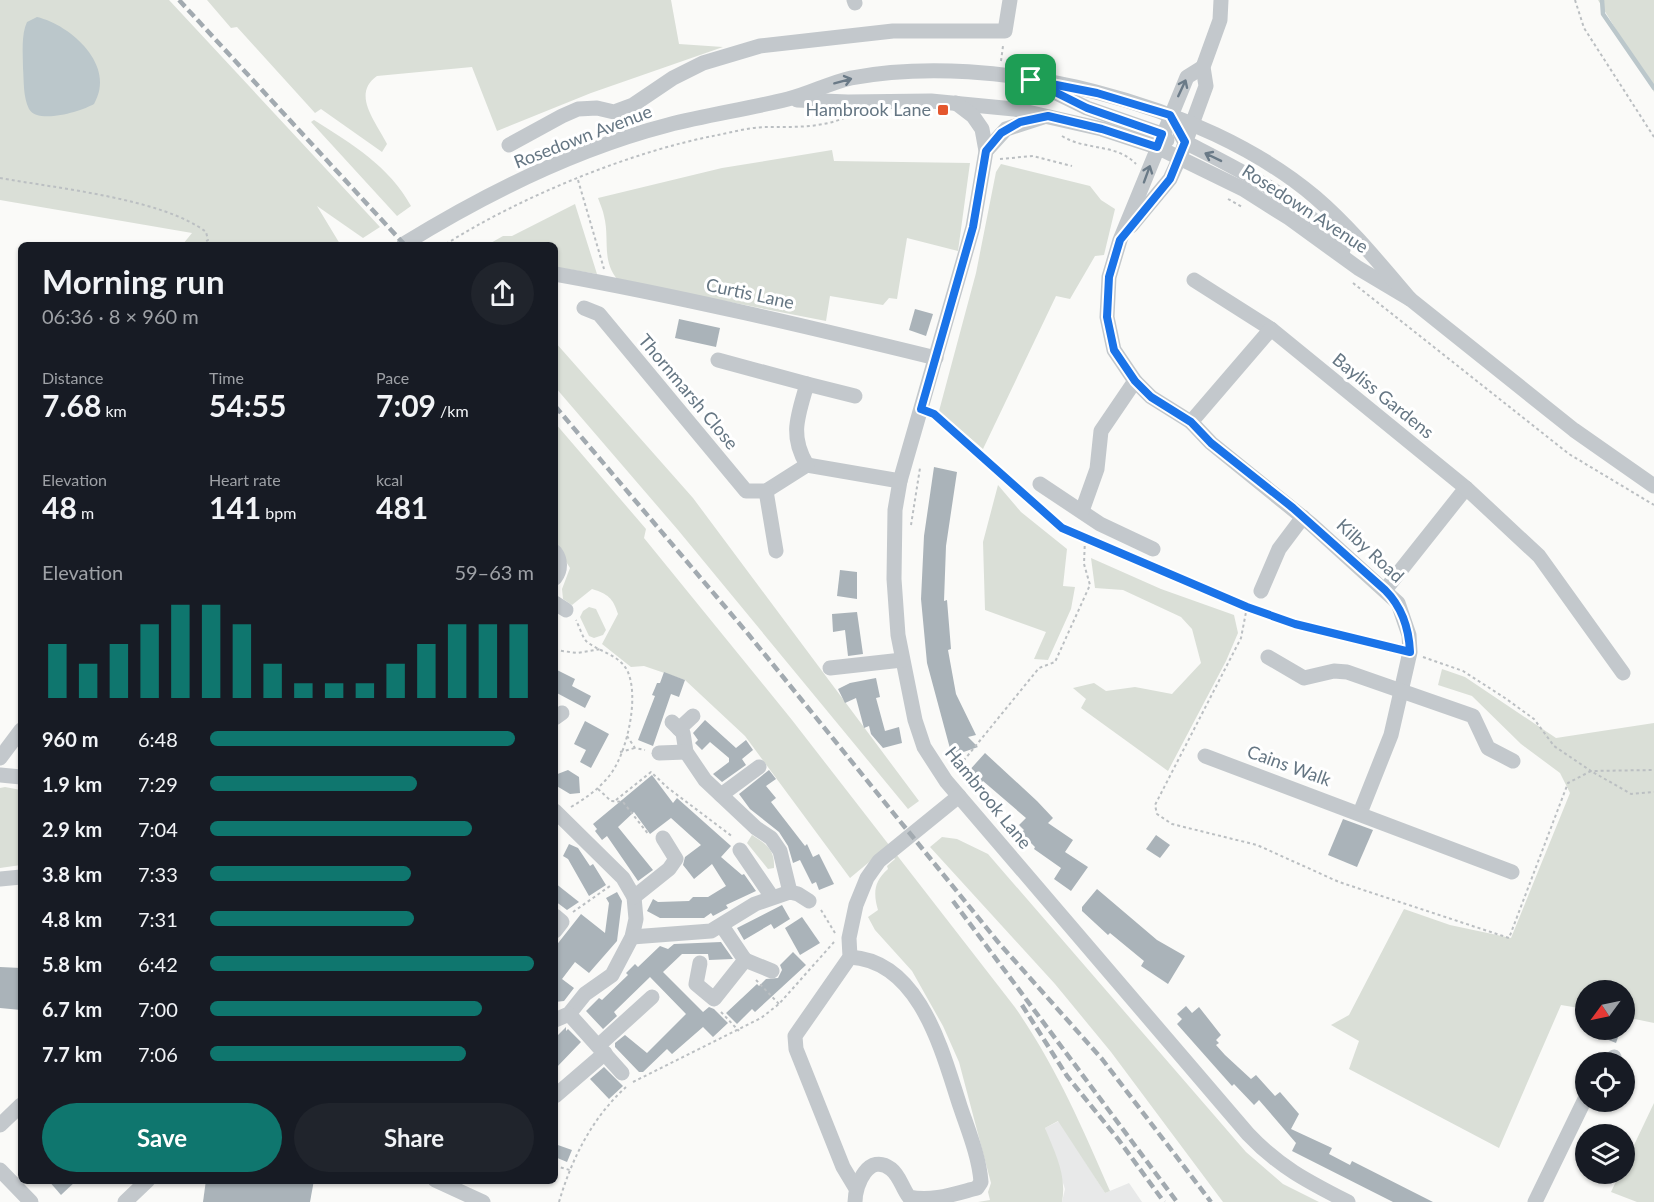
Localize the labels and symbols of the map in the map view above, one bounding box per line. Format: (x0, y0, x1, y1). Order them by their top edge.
pin (1005, 54, 1056, 105)
one-way arrow (833, 75, 852, 86)
one-way arrow (1177, 79, 1189, 97)
place label: Hambrook Lane (806, 98, 931, 120)
street label: Rosedown Avenue (510, 100, 655, 173)
marker: Hambrook Lane (936, 103, 950, 117)
one-way arrow (1205, 150, 1223, 162)
street label: Rosedown Avenue (1238, 159, 1373, 257)
one-way arrow (1142, 165, 1153, 184)
street label: Curtis Lane (704, 273, 796, 313)
street label: Thornmarsh Close (634, 329, 743, 454)
street label: Bayliss Gardens (1329, 348, 1439, 443)
street label: Kilby Road (1333, 514, 1409, 587)
street label: Cains Walk (1244, 740, 1335, 791)
street label: Hambrook Lane (941, 742, 1037, 853)
north arrow (1575, 980, 1635, 1040)

